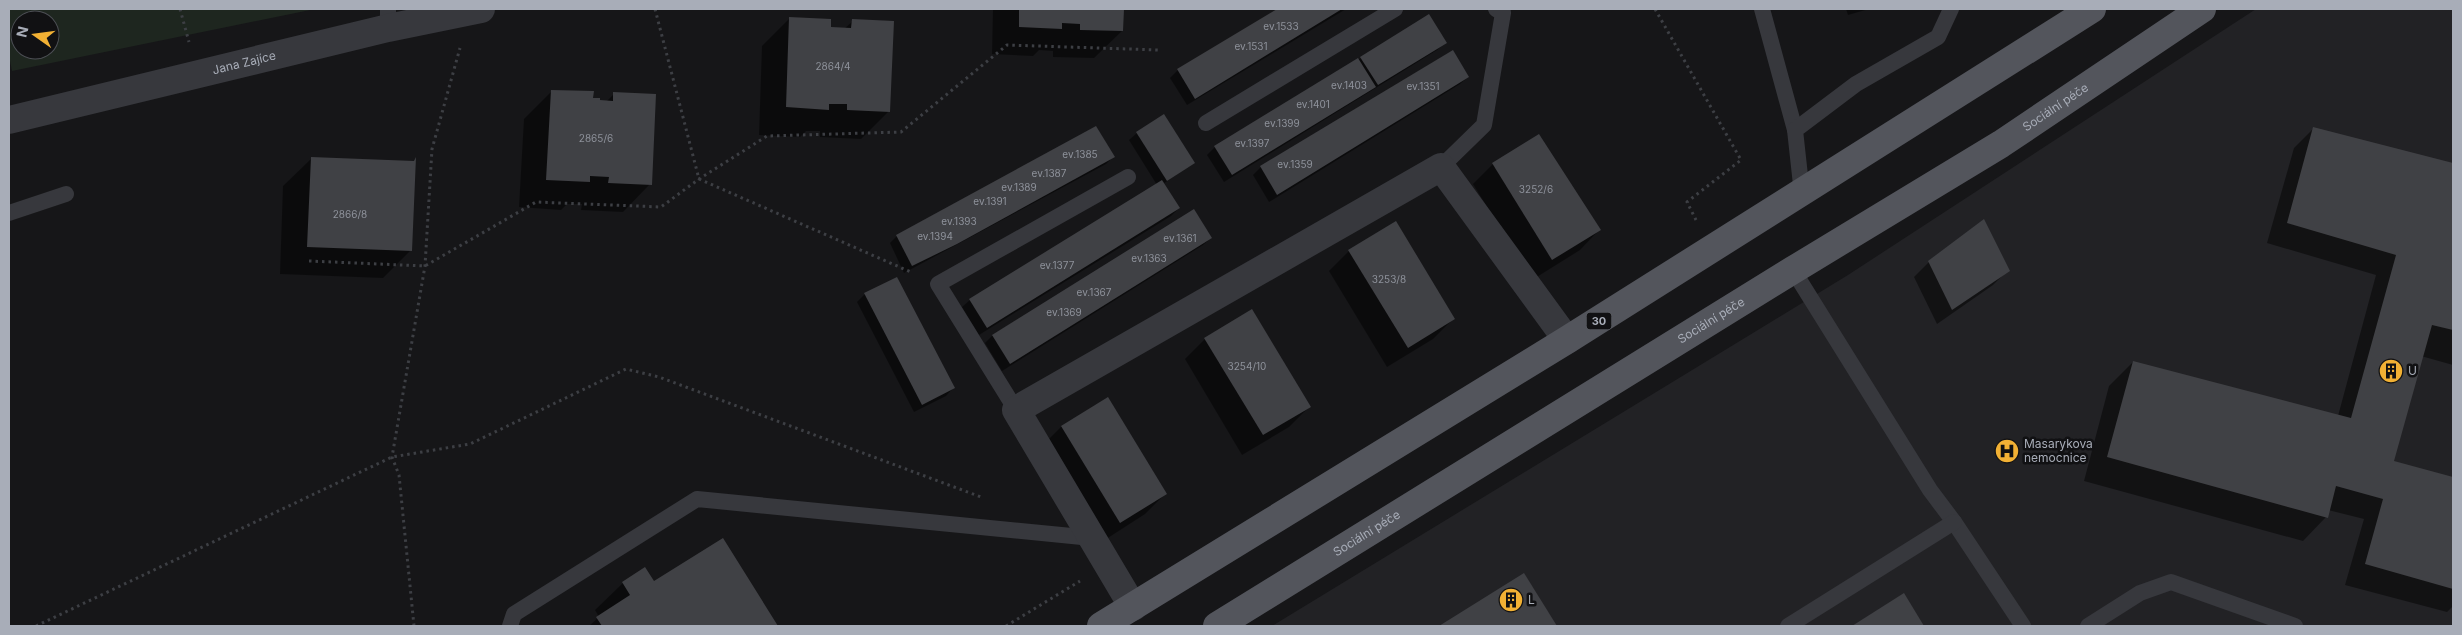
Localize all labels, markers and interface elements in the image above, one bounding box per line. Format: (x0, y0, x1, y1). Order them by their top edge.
north arrow (10, 10, 60, 60)
house number: ev.1533 (1263, 20, 1299, 32)
text: N (12, 25, 31, 39)
house number: ev.1531 (1234, 40, 1268, 52)
street label: Jana Zajíce (211, 47, 277, 77)
house number: 2864/4 (815, 60, 851, 72)
house number: ev.1403 (1331, 79, 1367, 91)
house number: ev.1351 (1406, 80, 1440, 92)
street label: Sociální péče (2020, 80, 2091, 134)
house number: ev.1401 (1296, 98, 1330, 110)
house number: ev.1399 (1264, 117, 1300, 129)
house number: 2865/6 (579, 132, 613, 144)
house number: ev.1397 (1235, 137, 1270, 149)
house number: ev.1385 (1062, 148, 1098, 160)
house number: ev.1359 (1277, 158, 1313, 170)
house number: ev.1387 (1032, 167, 1067, 179)
house number: ev.1389 (1001, 181, 1037, 193)
house number: 3252/6 (1519, 183, 1553, 195)
house number: ev.1391 (973, 195, 1007, 207)
house number: 2866/8 (333, 208, 367, 220)
house number: ev.1393 (941, 215, 977, 227)
house number: ev.1394 (917, 230, 953, 242)
house number: ev.1361 (1163, 232, 1197, 244)
house number: ev.1363 (1131, 252, 1167, 264)
house number: ev.1377 (1040, 259, 1075, 271)
house number: 3253/8 (1372, 273, 1406, 285)
house number: ev.1367 (1077, 286, 1112, 298)
street label: Sociální péče (1675, 294, 1747, 346)
house number: ev.1369 (1046, 306, 1082, 318)
road number: 30 (1586, 312, 1612, 330)
building icon: U (2378, 358, 2404, 384)
house number: 3254/10 (1228, 360, 1266, 372)
place label: U (2408, 363, 2417, 378)
place label: Masarykova nemocnice (2024, 436, 2093, 465)
hospital icon: Masarykova nemocnice (1994, 438, 2020, 464)
street label: Sociální péče (1330, 507, 1403, 559)
building icon: L (1498, 587, 1524, 613)
place label: L (1528, 592, 1535, 607)

